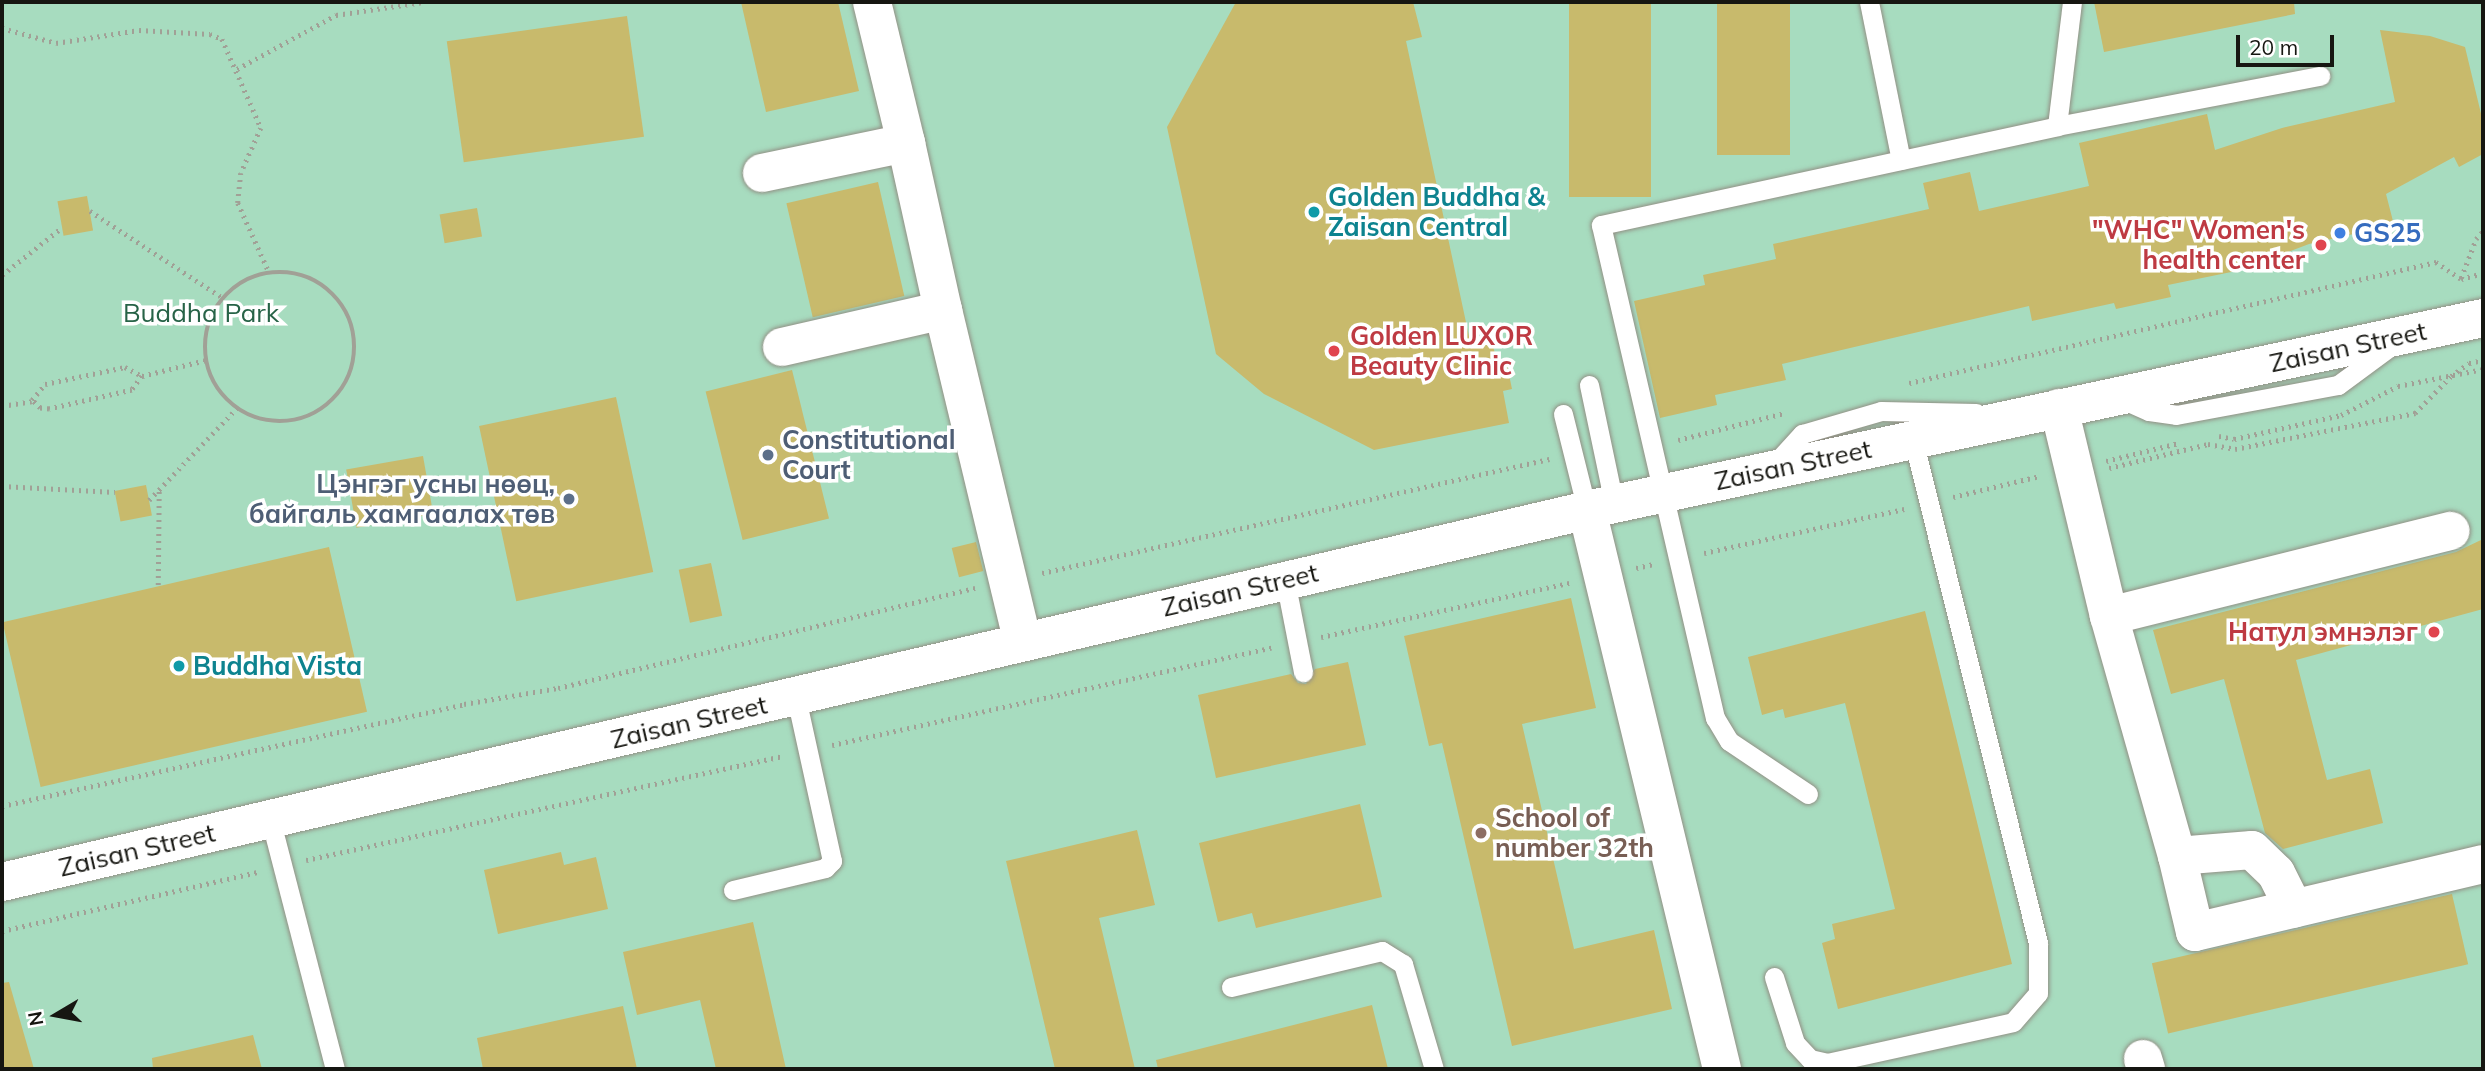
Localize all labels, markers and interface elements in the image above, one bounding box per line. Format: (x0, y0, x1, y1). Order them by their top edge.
scale bar (2240, 21, 2338, 65)
text: 20 m (2249, 34, 2298, 60)
place label: Golden Buddha & Zaisan Central (1328, 181, 1545, 242)
marker: Golden Buddha & Zaisan Central (1306, 204, 1322, 220)
place label: "WHC" Women's health center (2092, 214, 2305, 276)
place label: GS25 (2354, 217, 2421, 249)
marker: GS25 (2332, 225, 2348, 241)
marker: "WHC" Women's health center (2311, 235, 2331, 255)
park label: Buddha Park (123, 297, 279, 329)
street label: Zaisan Street (2267, 315, 2429, 379)
place label: Golden LUXOR Beauty Clinic (1350, 320, 1533, 382)
marker: Golden LUXOR Beauty Clinic (1324, 341, 1344, 361)
place label: Constitutional Court (782, 424, 955, 486)
street label: Zaisan Street (1712, 433, 1874, 497)
marker: Constitutional Court (760, 447, 776, 463)
place label: Цэнгэг усны нөөц, байгаль хамгаалах төв (249, 468, 555, 530)
marker: Цэнгэг усны нөөц, байгаль хамгаалах төв (561, 491, 577, 507)
street label: Zaisan Street (1159, 557, 1321, 623)
place label: Натул эмнэлэг (2228, 616, 2418, 648)
marker: Натул эмнэлэг (2424, 622, 2444, 642)
place label: Buddha Vista (193, 650, 362, 682)
marker: Buddha Vista (171, 658, 187, 674)
street label: Zaisan Street (608, 689, 770, 755)
place label: School of number 32th (1495, 802, 1654, 864)
street label: Zaisan Street (56, 817, 218, 883)
marker: School of number 32th (1473, 825, 1489, 841)
north arrow (21, 980, 91, 1050)
text: N (22, 1009, 48, 1028)

